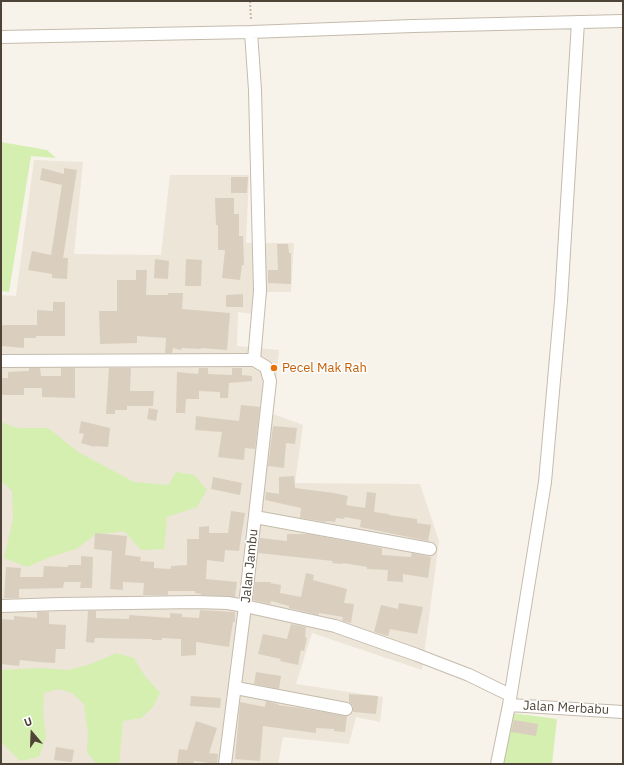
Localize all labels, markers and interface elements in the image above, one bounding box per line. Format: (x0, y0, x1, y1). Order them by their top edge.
place label: Pecel Mak Rah (282, 360, 367, 376)
marker: Pecel Mak Rah (269, 363, 279, 373)
street label: Jalan Jambu (238, 528, 262, 604)
street label: Jalan Merbabu (522, 698, 610, 718)
north arrow (12, 713, 52, 753)
text: U (22, 714, 34, 730)

